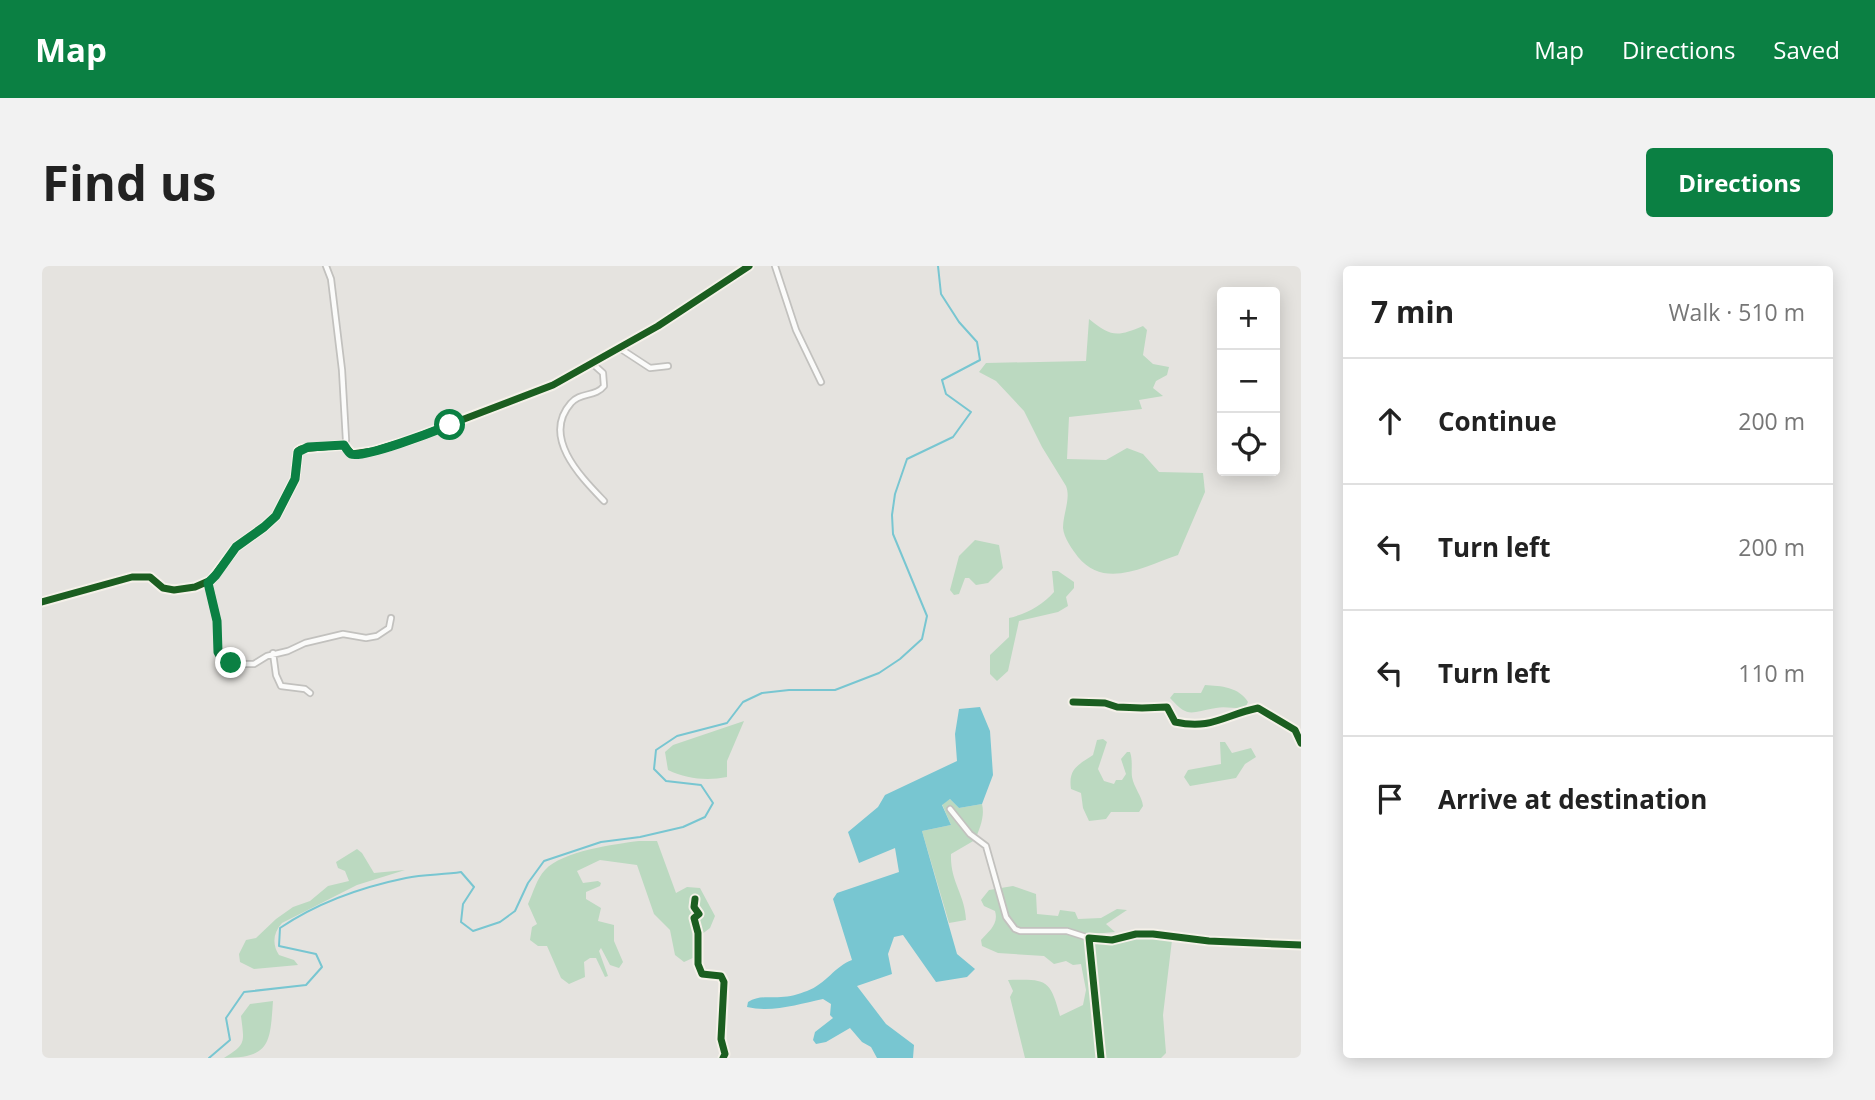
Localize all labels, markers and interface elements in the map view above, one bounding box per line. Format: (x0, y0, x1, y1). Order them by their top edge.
text: Map (35, 27, 107, 72)
text: Map (1534, 33, 1584, 66)
text: Directions (1622, 33, 1735, 66)
text: Saved (1773, 33, 1840, 66)
button: Directions (1646, 148, 1833, 217)
text: Find us (42, 149, 216, 215)
map controls (1217, 287, 1280, 476)
button: + (1217, 287, 1280, 350)
text: 7 min (1371, 291, 1454, 332)
text: Walk · 510 m (1668, 296, 1805, 328)
button: − (1217, 350, 1280, 413)
icon: ahead (1371, 402, 1409, 440)
text: Continue (1438, 403, 1557, 439)
text: 200 m (1738, 405, 1805, 437)
route start (434, 409, 465, 440)
button: locate (1217, 413, 1280, 476)
icon: left (1371, 528, 1409, 566)
text: Turn left (1438, 529, 1550, 565)
text: 200 m (1738, 531, 1805, 563)
route end (215, 647, 246, 678)
icon: left (1371, 654, 1409, 692)
text: Turn left (1438, 655, 1550, 691)
text: 110 m (1738, 657, 1805, 689)
icon: arrive (1371, 780, 1409, 818)
text: Arrive at destination (1438, 781, 1707, 817)

